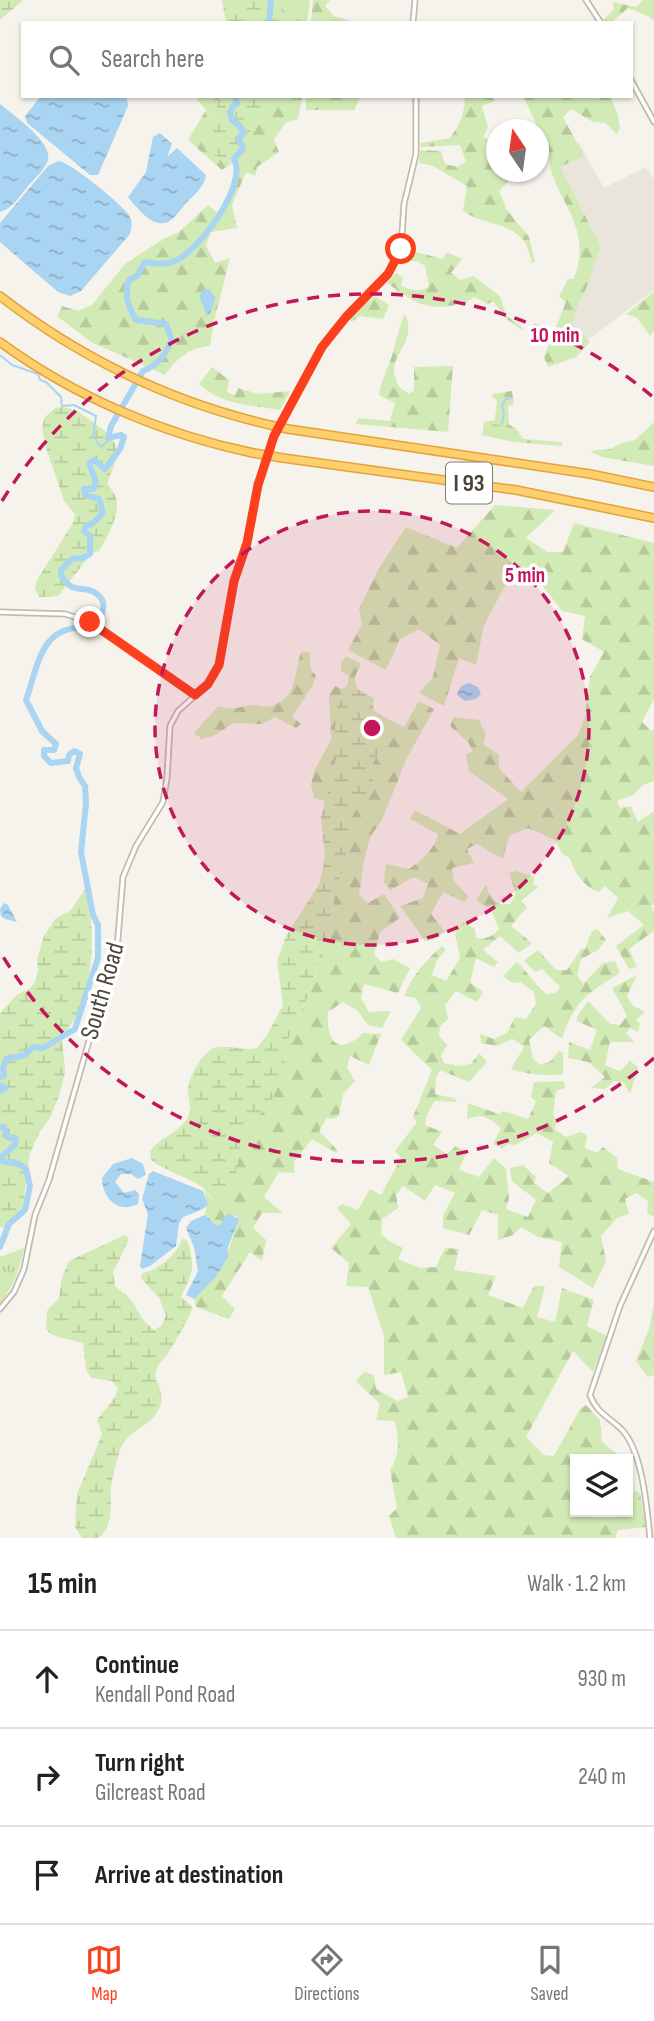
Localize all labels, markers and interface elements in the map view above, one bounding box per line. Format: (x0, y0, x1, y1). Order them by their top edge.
search box (21, 21, 633, 98)
icon: search (45, 41, 83, 79)
text: Search here (101, 44, 204, 75)
north arrow (486, 119, 549, 182)
route start (385, 233, 416, 264)
text: 10 min (530, 323, 580, 348)
road number: I 93 (446, 462, 492, 504)
text: 5 min (505, 563, 545, 588)
route end (74, 606, 105, 637)
centre of rings (360, 716, 384, 740)
street label: South Road (74, 939, 132, 1043)
map controls (570, 1454, 633, 1517)
button: layers (570, 1454, 633, 1517)
text: 15 min (28, 1566, 97, 1602)
text: Walk · 1.2 km (527, 1570, 626, 1598)
text: Continue (95, 1650, 179, 1681)
icon: ahead (28, 1660, 66, 1698)
text: 930 m (577, 1665, 626, 1693)
text: Kendall Pond Road (95, 1681, 235, 1709)
text: Turn right (95, 1748, 184, 1779)
icon: right (28, 1758, 66, 1796)
text: 240 m (578, 1763, 626, 1791)
text: Gilcreast Road (95, 1779, 206, 1807)
icon: arrive (28, 1856, 66, 1894)
text: Arrive at destination (95, 1860, 283, 1891)
tab: Map (85, 1941, 123, 2006)
tab: Directions (294, 1941, 360, 2006)
tab: Saved (530, 1941, 569, 2006)

